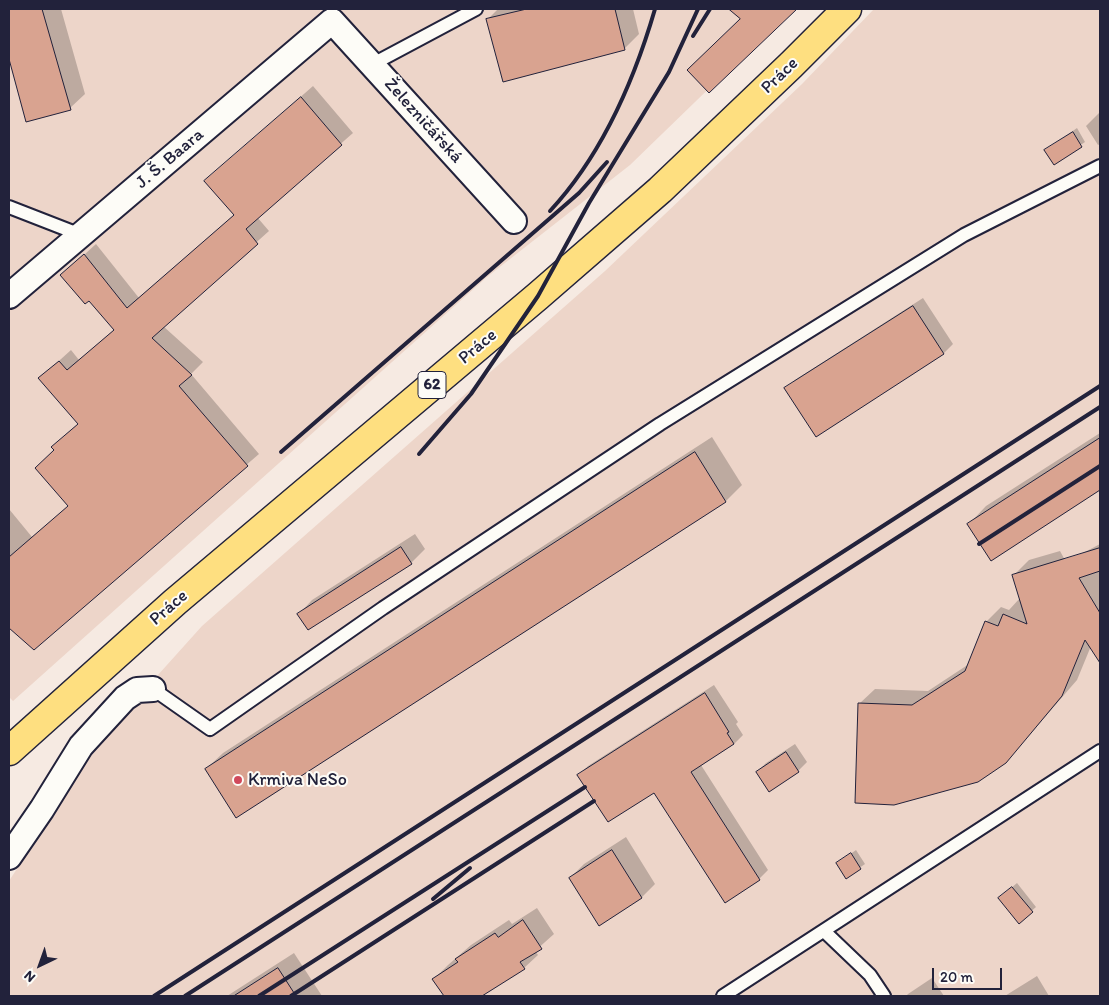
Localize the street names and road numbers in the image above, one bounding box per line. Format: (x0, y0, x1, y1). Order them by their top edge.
street label: Práce (757, 53, 803, 99)
street label: Železničářská (379, 74, 467, 168)
street label: J. Š. Baara (132, 124, 208, 194)
street label: Práce (454, 325, 502, 369)
road number: 62 (418, 372, 446, 398)
street label: Práce (145, 586, 193, 630)

